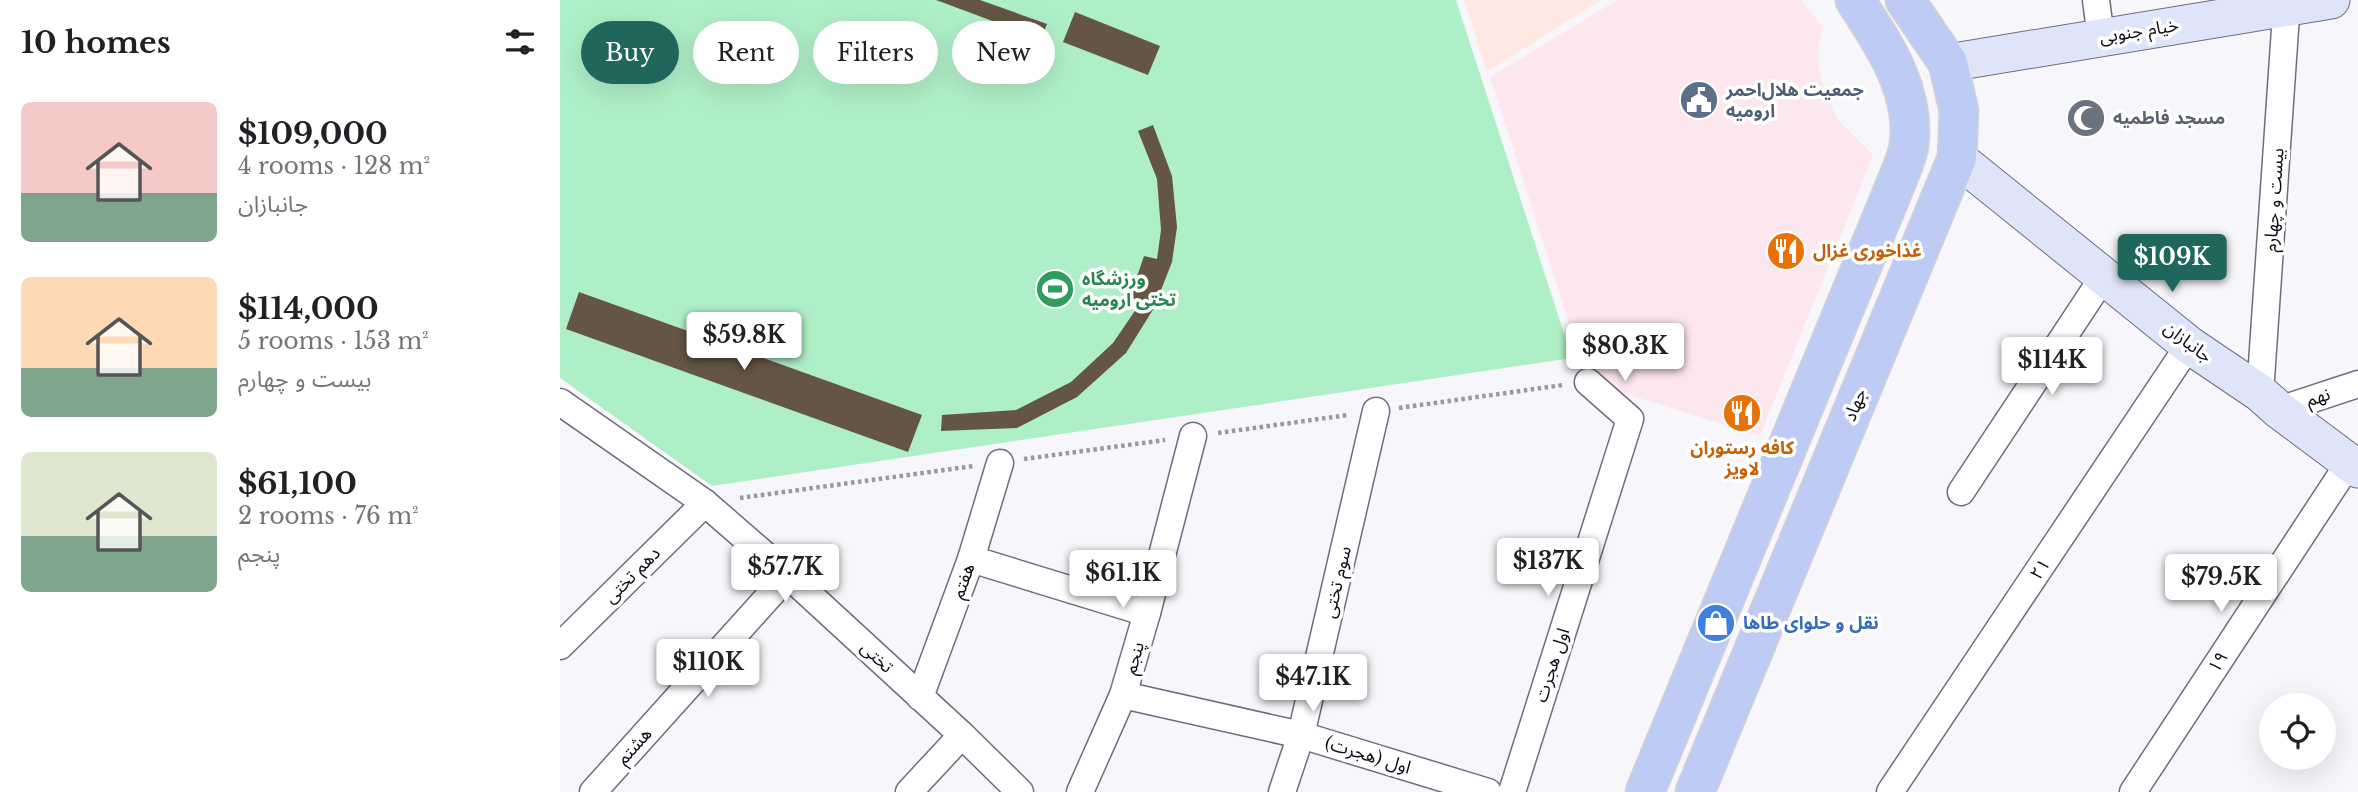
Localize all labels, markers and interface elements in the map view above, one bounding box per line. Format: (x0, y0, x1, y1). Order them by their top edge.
street label: خیام جنوبی (2098, 14, 2181, 51)
chip: Buy (581, 21, 679, 84)
chip: Rent (693, 21, 799, 84)
chip: Filters (813, 21, 938, 84)
chip: New (952, 21, 1055, 84)
icon: filters (501, 23, 539, 61)
text: 10 homes (21, 24, 171, 61)
public building icon: جمعیت هلال‌احمر ارومیه (1678, 79, 1720, 121)
place label: جمعیت هلال‌احمر ارومیه (1725, 79, 1864, 122)
mosque icon: مسجد فاطمیه (2065, 97, 2107, 139)
place label: مسجد فاطمیه (2113, 107, 2225, 129)
text: $109,000 (238, 115, 388, 152)
icon: home (77, 130, 161, 214)
street label: بیست و چهارم (2259, 147, 2292, 253)
text: 4 rooms · 128 m² (238, 152, 430, 180)
text: جانبازان (238, 190, 308, 218)
restaurant icon: غذاخوری غزال (1765, 230, 1807, 272)
pin: $109K (2123, 234, 2221, 294)
place label: غذاخوری غزال (1813, 240, 1922, 262)
text: $109K (2134, 243, 2210, 271)
sports icon: ورزشگاه تختی ارومیه (1034, 268, 1076, 310)
place label: ورزشگاه تختی ارومیه (1082, 268, 1176, 311)
text: $114,000 (238, 290, 379, 327)
icon: home (77, 305, 161, 389)
pin: $59.8K (687, 312, 801, 372)
street label: جانبازان (2159, 317, 2217, 367)
text: $59.8K (703, 321, 785, 349)
pin: $80.3K (1568, 324, 1682, 383)
text: 5 rooms · 153 m² (238, 327, 429, 355)
text: $80.3K (1582, 332, 1668, 360)
pin: $114K (2003, 338, 2101, 397)
text: $114K (2017, 346, 2087, 374)
text: بیست و چهارم (238, 365, 372, 393)
street label: نهم (2303, 383, 2333, 413)
street label: جهاد (1839, 385, 1871, 425)
restaurant icon: کافه رستوران لاویز (1721, 392, 1763, 434)
place label: کافه رستوران لاویز (1690, 437, 1795, 480)
text: $61,100 (238, 465, 357, 502)
icon: home (77, 480, 161, 564)
text: 2 rooms · 76 m² (238, 502, 419, 530)
pin: $137K (1499, 538, 1597, 598)
text: پنجم (238, 540, 280, 568)
street label: دهم تختی (599, 542, 666, 609)
pin: $57.7K (728, 544, 842, 604)
street label: سوم تختی (1318, 544, 1359, 621)
text: $137K (1513, 547, 1583, 575)
pin: $61.1K (1066, 550, 1180, 610)
text: $57.7K (747, 553, 823, 581)
street label: ۲۱ (2025, 554, 2055, 584)
pin: $79.5K (2164, 554, 2278, 614)
text: $61.1K (1085, 559, 1161, 587)
street label: هفتم (946, 560, 981, 602)
text: $79.5K (2181, 563, 2261, 591)
shop icon: نقل و حلوای طاها (1695, 602, 1737, 644)
place label: نقل و حلوای طاها (1743, 612, 1879, 634)
street label: اول هجرت (1530, 625, 1574, 705)
street label: تختی (856, 636, 898, 678)
street label: پنجم (1119, 639, 1151, 678)
pin: $110K (659, 640, 757, 699)
street label: ۱۹ (2203, 647, 2233, 677)
text: $110K (672, 648, 744, 676)
pin: $47.1K (1256, 654, 1370, 714)
text: $47.1K (1275, 663, 1351, 691)
map controls (2259, 693, 2336, 770)
button: locate (2259, 693, 2336, 770)
street label: هشتم (612, 723, 658, 770)
street label: اول (هجرت) (1322, 732, 1414, 778)

